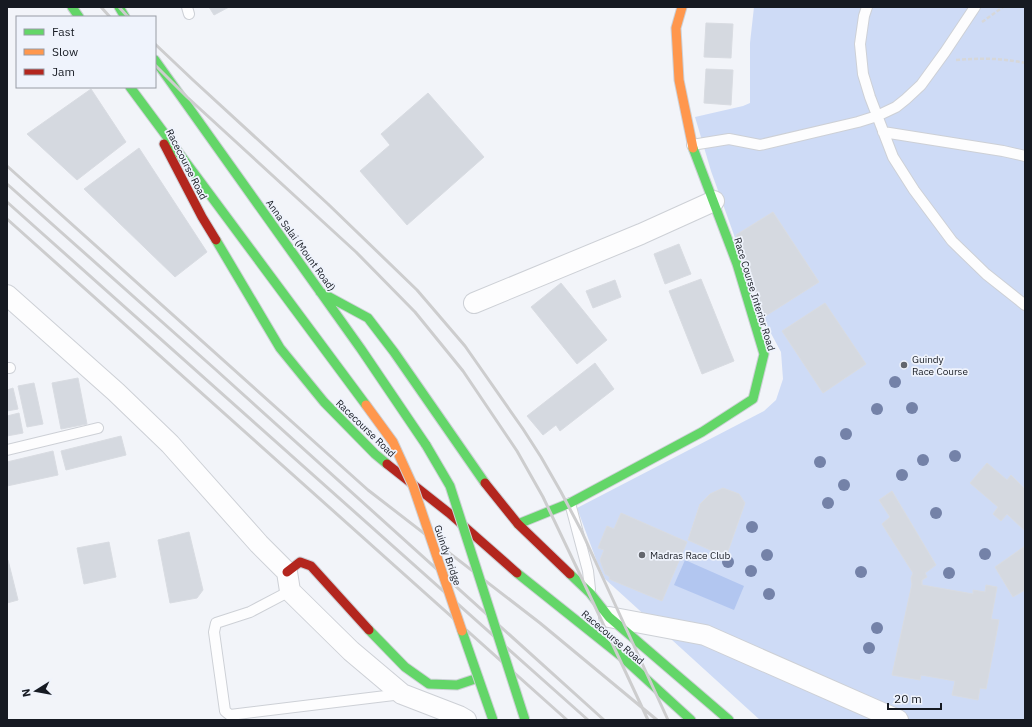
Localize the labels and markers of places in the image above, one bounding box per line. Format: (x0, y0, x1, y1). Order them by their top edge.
place label: Guindy Race Course (912, 353, 968, 378)
marker: Guindy Race Course (899, 360, 909, 370)
place label: Madras Race Club (650, 549, 731, 562)
marker: Madras Race Club (637, 550, 647, 560)

